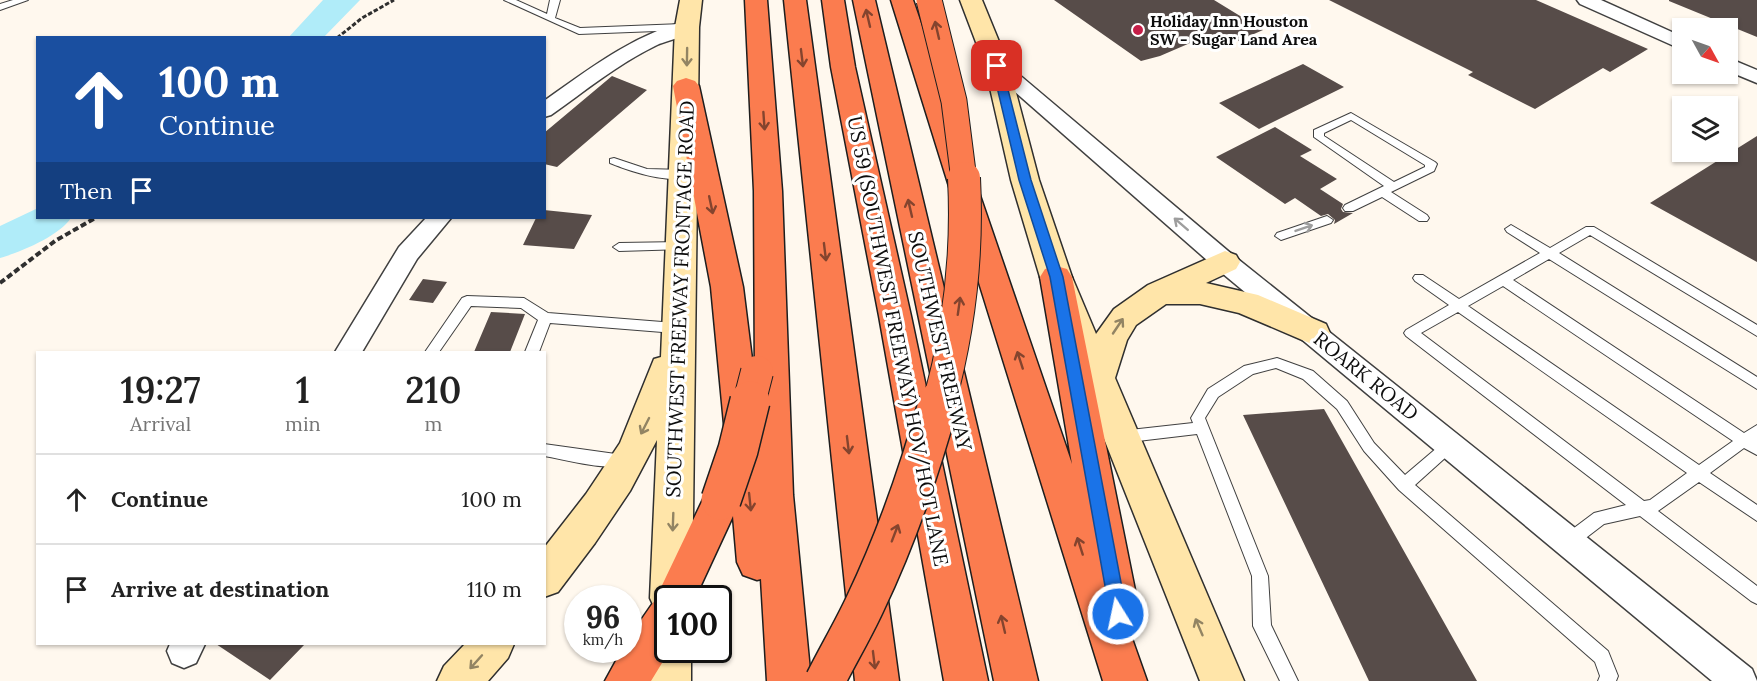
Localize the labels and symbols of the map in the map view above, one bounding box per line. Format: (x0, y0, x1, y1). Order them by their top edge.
one-way arrow (862, 8, 873, 28)
place label: Holiday Inn Houston SW - Sugar Land Area (1150, 11, 1318, 49)
north arrow (1672, 18, 1738, 84)
one-way arrow (931, 21, 943, 40)
marker: Holiday Inn Houston SW - Sugar Land Area (1131, 23, 1145, 37)
pin (971, 40, 1022, 91)
one-way arrow (681, 46, 693, 66)
one-way arrow (796, 48, 807, 68)
street label: SOUTHWEST FREEWAY FRONTAGE ROAD (660, 100, 699, 498)
one-way arrow (758, 111, 769, 131)
street label: US 59 (SOUTHWEST FREEWAY) HOV/HOT LANE (842, 114, 954, 568)
one-way arrow (706, 195, 717, 214)
one-way arrow (904, 199, 916, 218)
one-way arrow (1174, 217, 1189, 231)
one-way arrow (1294, 221, 1313, 232)
street label: SOUTHWEST FREEWAY (903, 229, 977, 453)
one-way arrow (820, 241, 831, 261)
one-way arrow (953, 296, 964, 316)
one-way arrow (1113, 318, 1125, 335)
street label: ROARK ROAD (1309, 326, 1424, 426)
one-way arrow (1014, 351, 1025, 370)
one-way arrow (639, 417, 650, 435)
one-way arrow (843, 435, 854, 455)
one-way arrow (745, 492, 756, 512)
one-way arrow (668, 512, 679, 532)
one-way arrow (890, 524, 901, 543)
one-way arrow (1074, 537, 1085, 556)
position arrow (1086, 582, 1150, 646)
speed limit sign: 100 (654, 585, 732, 663)
one-way arrow (997, 615, 1008, 634)
one-way arrow (1193, 618, 1204, 637)
one-way arrow (869, 649, 880, 669)
one-way arrow (469, 654, 483, 669)

